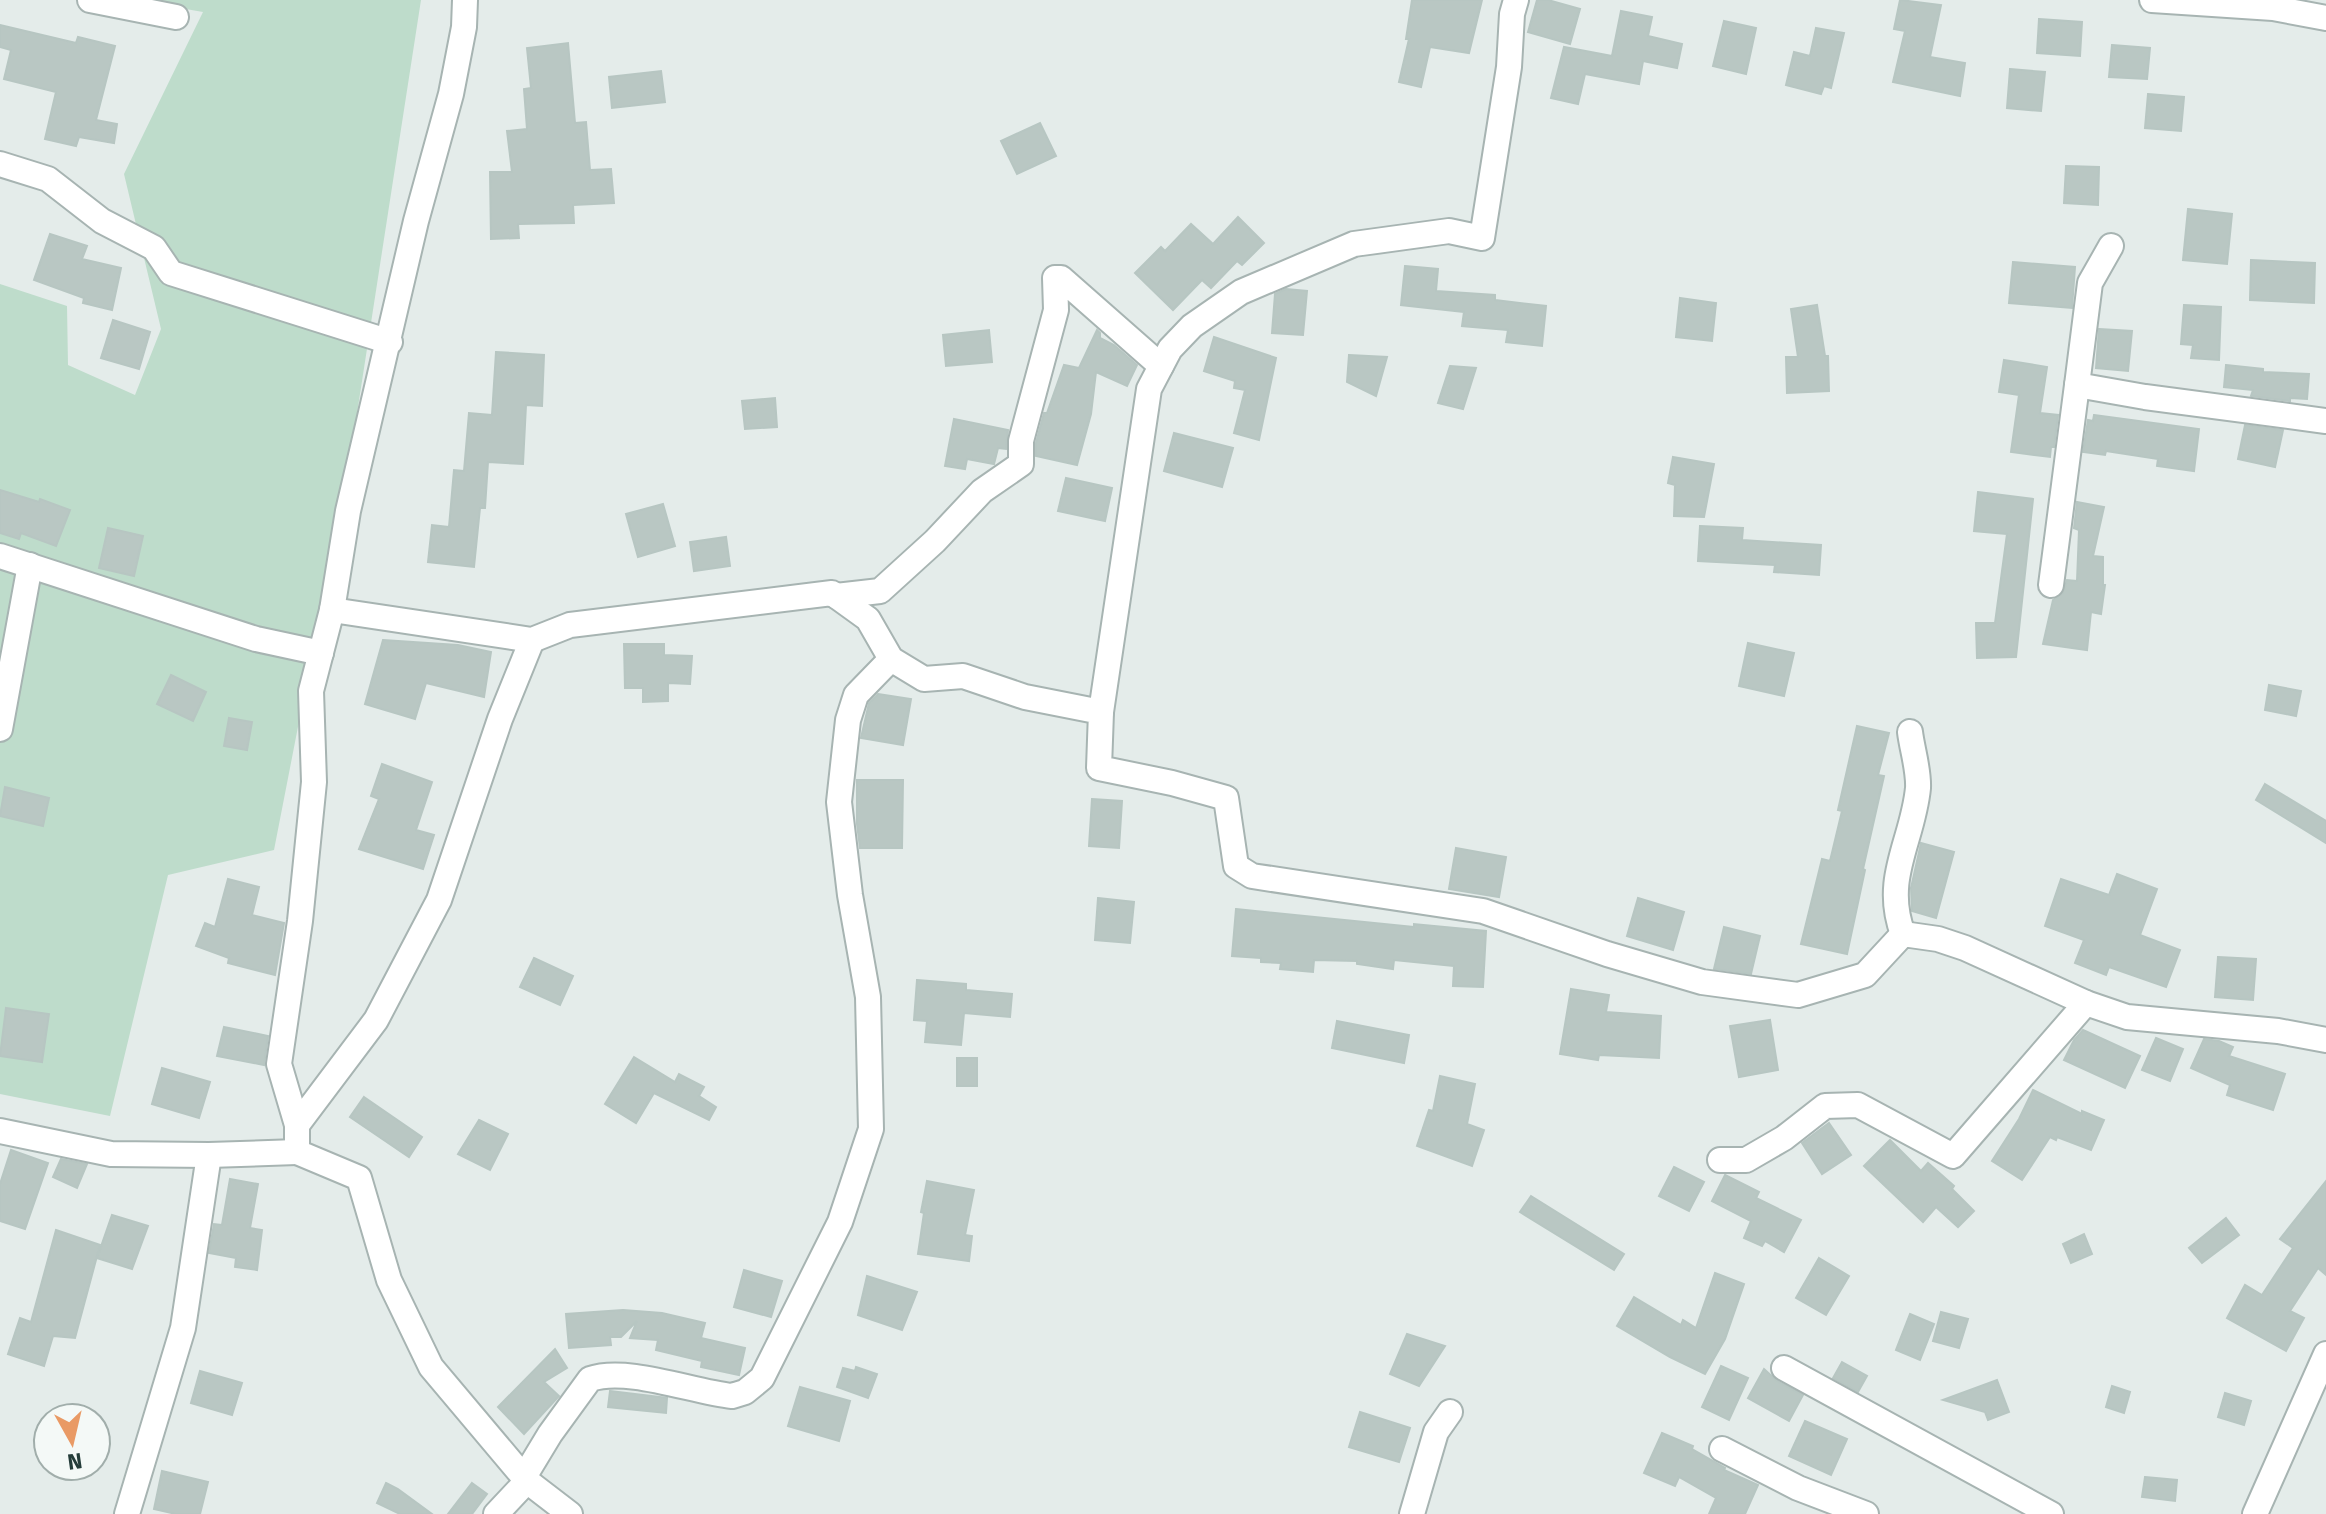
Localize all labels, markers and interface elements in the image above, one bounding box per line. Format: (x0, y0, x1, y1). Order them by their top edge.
north arrow (32, 1402, 112, 1482)
text: N (66, 1447, 84, 1476)

